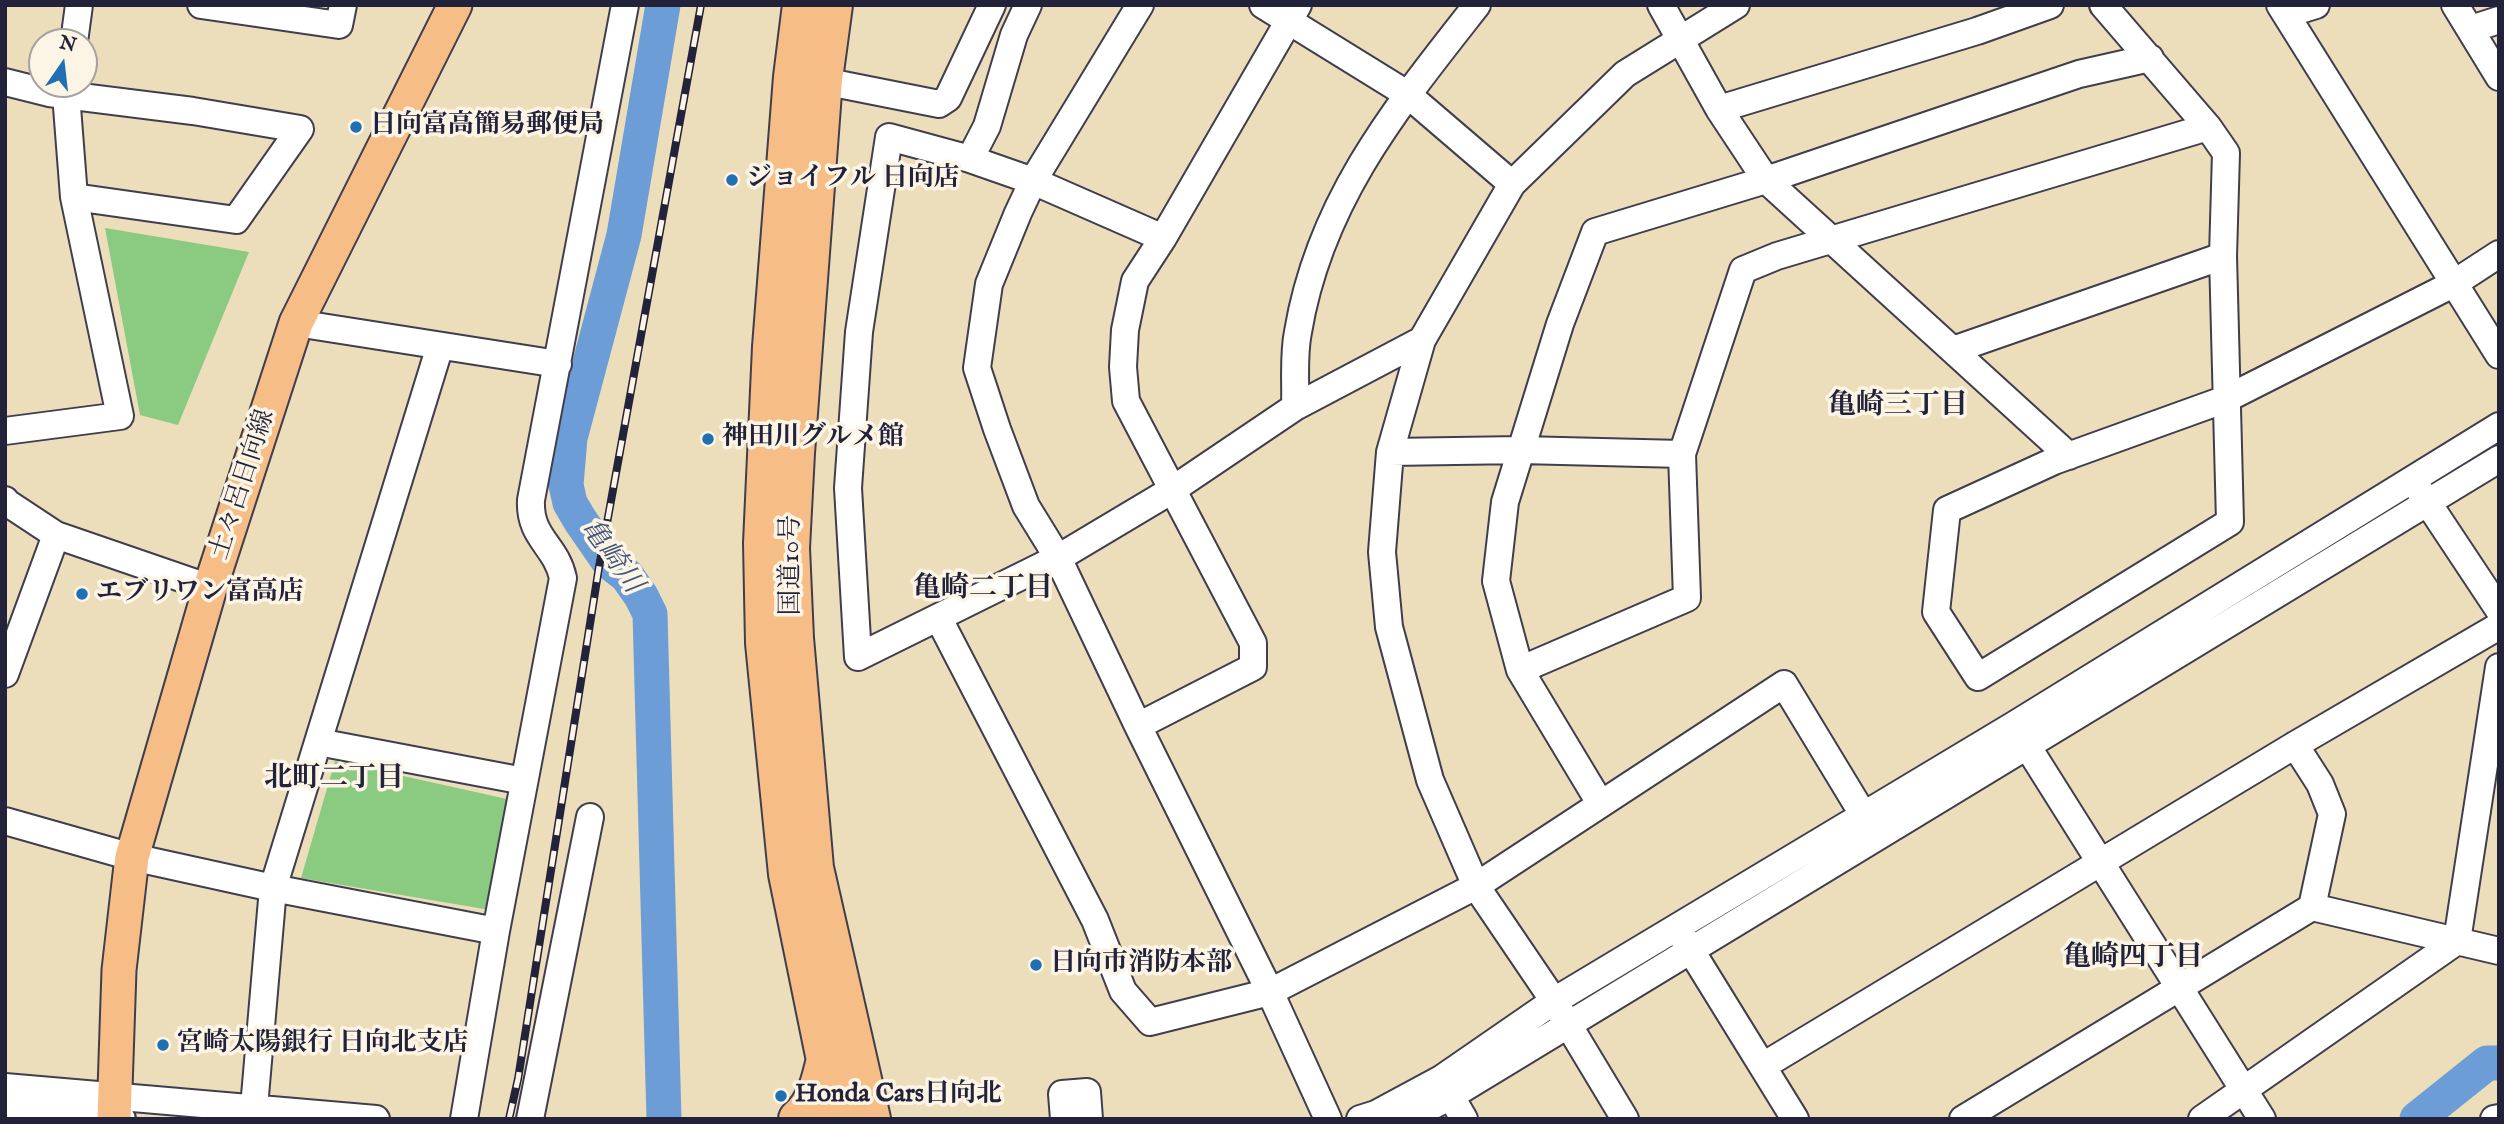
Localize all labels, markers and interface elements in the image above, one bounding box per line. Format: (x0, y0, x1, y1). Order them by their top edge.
north arrow (28, 28, 98, 98)
text: N (57, 31, 78, 58)
place label: 日向富高簡易郵便局 (370, 111, 604, 143)
marker: 日向富高簡易郵便局 (348, 119, 364, 135)
place label: ジョイフル 日向店 (746, 164, 960, 196)
marker: ジョイフル 日向店 (724, 172, 740, 188)
district label: 亀崎三丁目 (1828, 390, 1968, 424)
street label: 土々呂日向線 (205, 406, 283, 564)
place label: 神田川グルメ館 (722, 423, 904, 455)
marker: 神田川グルメ館 (700, 431, 716, 447)
water label: 亀崎川 (572, 513, 648, 601)
street label: 国道10号 (777, 515, 809, 615)
district label: 亀崎二丁目 (913, 573, 1053, 607)
place label: エブリワン富高店 (96, 578, 304, 610)
marker: エブリワン富高店 (74, 586, 90, 602)
district label: 北町二丁目 (264, 763, 404, 797)
district label: 亀崎四丁目 (2063, 942, 2203, 976)
place label: 日向市消防本部 (1050, 949, 1232, 981)
marker: 日向市消防本部 (1028, 957, 1044, 973)
place label: 宮崎太陽銀行 日向北支店 (177, 1029, 469, 1061)
marker: 宮崎太陽銀行 日向北支店 (155, 1037, 171, 1053)
place label: Honda Cars日向北 (795, 1080, 1002, 1112)
marker: Honda Cars日向北 (773, 1088, 789, 1104)

